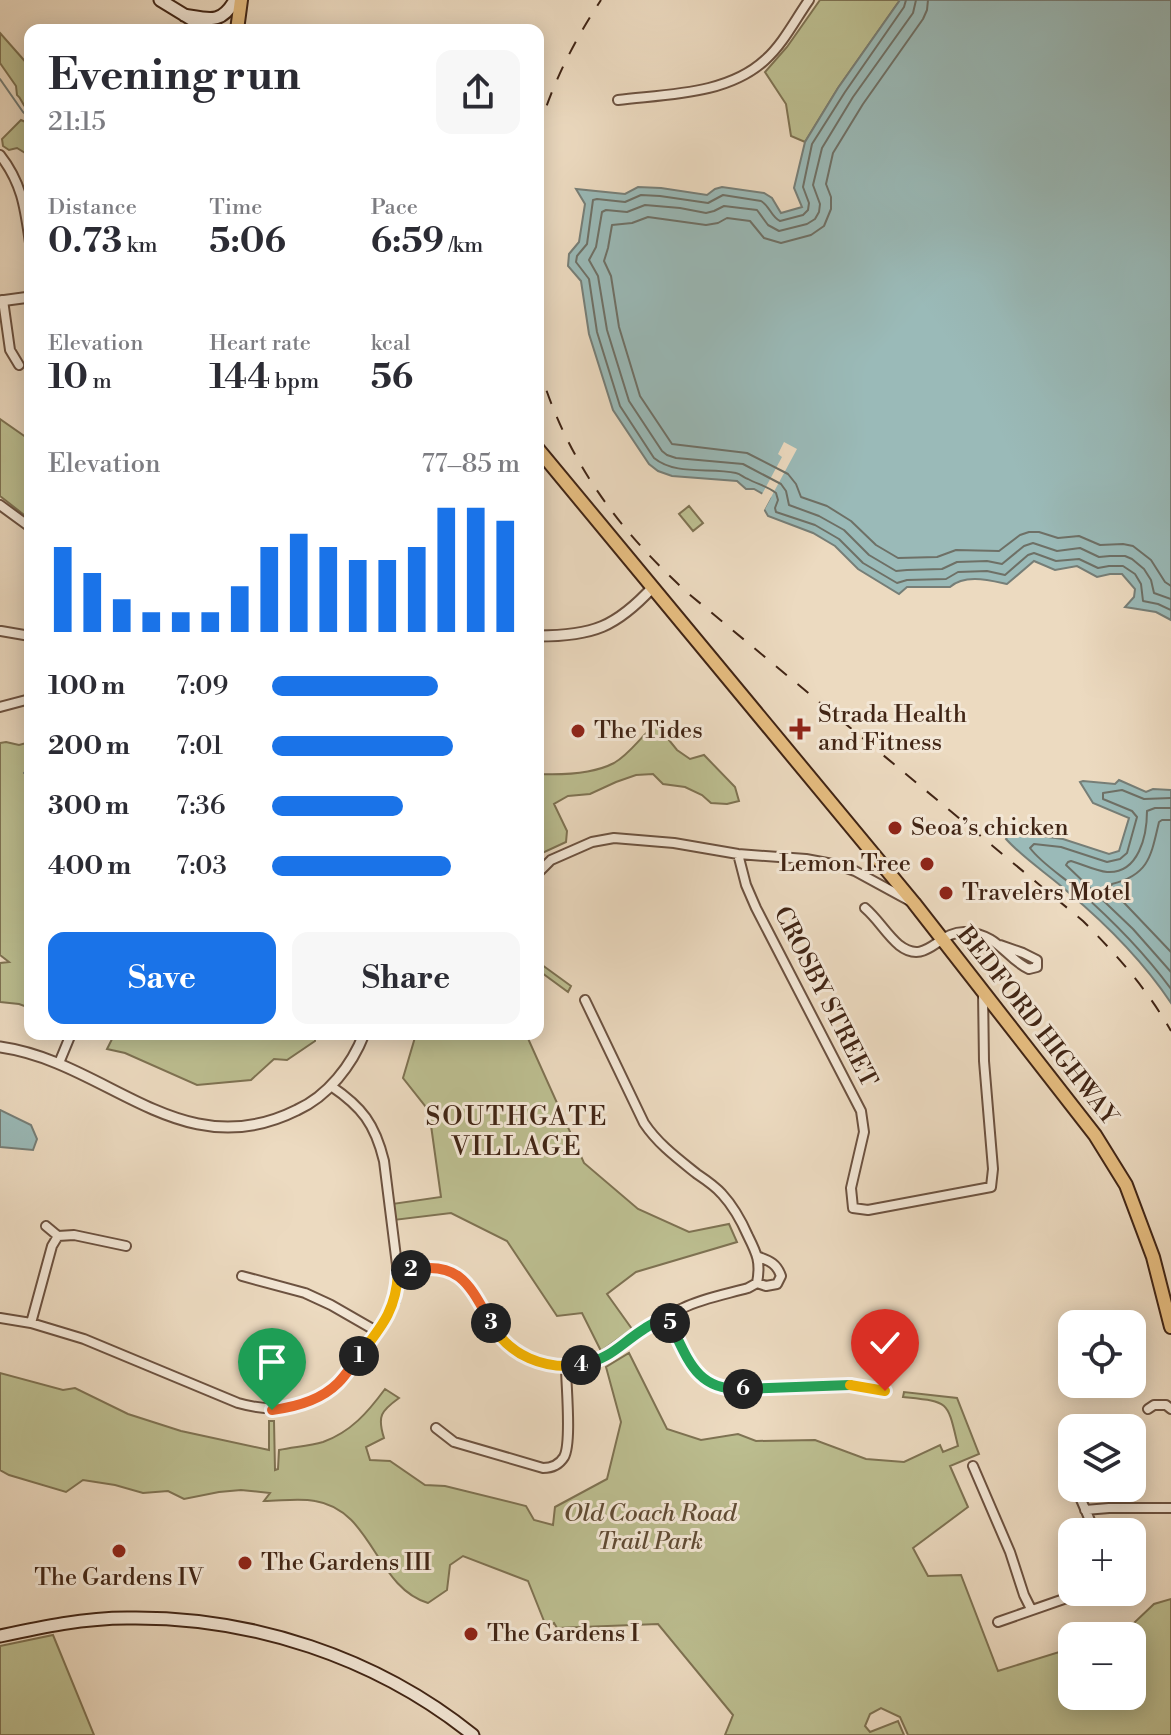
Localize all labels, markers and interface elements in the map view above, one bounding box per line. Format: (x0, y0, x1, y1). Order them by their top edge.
text: Evening run (48, 48, 301, 103)
button: share (436, 50, 520, 134)
text: 21:15 (48, 106, 106, 138)
text: Distance (48, 194, 137, 221)
text: Time (209, 194, 262, 221)
text: Pace (371, 194, 418, 221)
text: 0.73 (48, 221, 122, 263)
text: 5:06 (209, 221, 286, 263)
text: 6:59 (371, 221, 444, 263)
text: km (122, 232, 157, 259)
text: /km (444, 232, 483, 259)
text: Elevation (48, 330, 143, 357)
text: Heart rate (209, 330, 311, 357)
text: kcal (371, 330, 411, 357)
text: 10 (48, 357, 88, 399)
text: 144 (209, 357, 270, 399)
text: 56 (371, 357, 413, 399)
text: m (88, 368, 112, 395)
text: bpm (270, 368, 319, 395)
text: Elevation (48, 448, 161, 480)
text: 77–85 m (421, 448, 520, 480)
text: 100 m (48, 670, 125, 702)
text: 7:09 (176, 670, 228, 702)
place label: Strada Health and Fitness (818, 700, 967, 758)
place label: The Tides (594, 716, 703, 746)
marker: Strada Health and Fitness (789, 718, 811, 740)
marker: The Tides (569, 722, 587, 740)
text: 200 m (48, 730, 130, 762)
text: 7:01 (176, 730, 223, 762)
text: 300 m (48, 790, 129, 822)
text: 7:36 (176, 790, 225, 822)
place label: Seoa’s chicken (911, 813, 1069, 843)
marker: Seoa’s chicken (886, 819, 904, 837)
place label: Lemon Tree (779, 849, 911, 879)
text: 400 m (48, 850, 131, 882)
text: 7:03 (176, 850, 227, 882)
marker: Lemon Tree (918, 855, 936, 873)
place label: Travelers Motel (962, 878, 1131, 908)
marker: Travelers Motel (937, 884, 955, 902)
street label: CROSBY STREET (767, 902, 883, 1092)
street label: BEDFORD HIGHWAY (950, 920, 1124, 1132)
button: Save (48, 932, 276, 1024)
button: Share (292, 932, 520, 1024)
district label: SOUTHGATE VILLAGE (425, 1101, 609, 1163)
pin: 2 (391, 1250, 431, 1290)
text: 2 (404, 1256, 418, 1283)
pin: 3 (471, 1303, 511, 1343)
pin: 5 (650, 1303, 690, 1343)
text: 3 (484, 1309, 498, 1336)
text: 5 (663, 1309, 677, 1336)
pin (851, 1309, 919, 1391)
map controls (1058, 1310, 1146, 1710)
button: locate (1058, 1310, 1146, 1398)
icon: check (863, 1321, 907, 1365)
pin (238, 1328, 306, 1410)
pin: 1 (339, 1336, 379, 1376)
icon: arrive (250, 1340, 294, 1384)
text: 1 (354, 1342, 364, 1369)
pin: 4 (561, 1345, 601, 1385)
text: 4 (574, 1351, 588, 1378)
pin: 6 (723, 1369, 763, 1409)
text: 6 (736, 1375, 750, 1402)
button: layers (1058, 1414, 1146, 1502)
park label: Old Coach Road Trail Park (564, 1499, 738, 1557)
button: + (1058, 1518, 1146, 1606)
marker: The Gardens IV (110, 1542, 128, 1560)
place label: The Gardens III (261, 1548, 432, 1578)
marker: The Gardens III (236, 1554, 254, 1572)
place label: The Gardens IV (34, 1563, 205, 1593)
place label: The Gardens I (487, 1619, 639, 1649)
button: − (1058, 1622, 1146, 1710)
marker: The Gardens I (462, 1625, 480, 1643)

